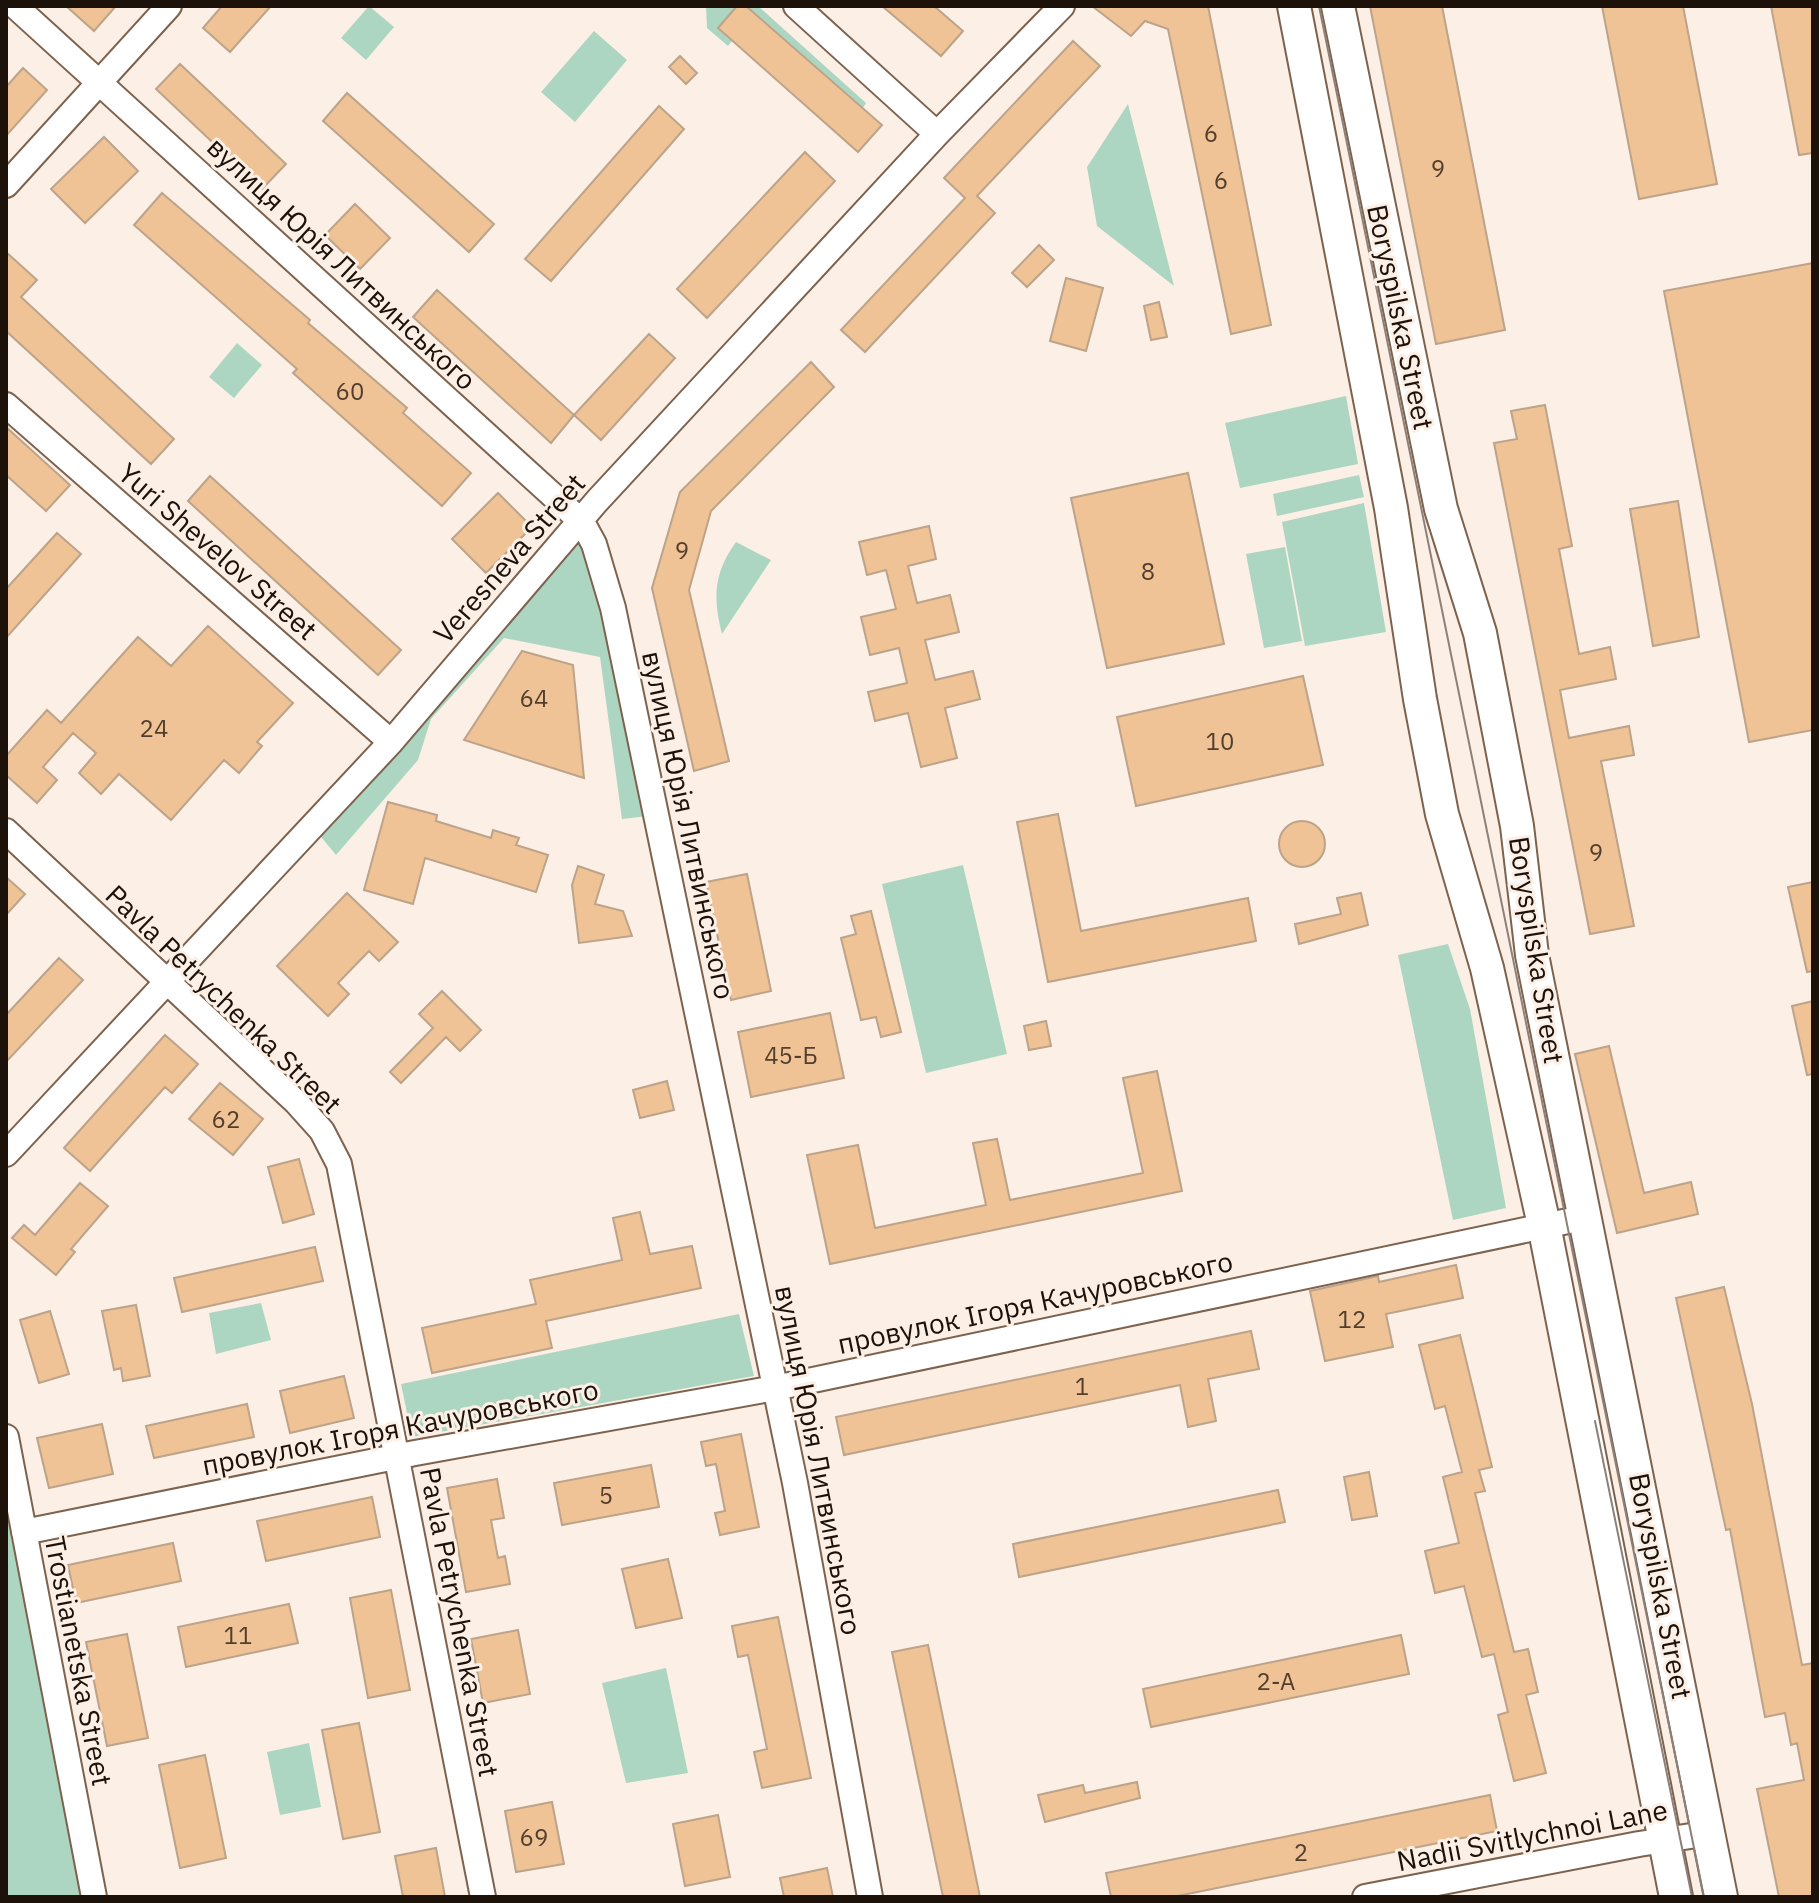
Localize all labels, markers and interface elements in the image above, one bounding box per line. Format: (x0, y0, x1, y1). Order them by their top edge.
house number: 6 (1204, 117, 1218, 149)
street label: вулиця Юрія Литвинського (199, 128, 485, 398)
house number: 9 (1431, 152, 1445, 184)
house number: 6 (1214, 164, 1228, 196)
street label: Boryspilska Street (1359, 201, 1443, 433)
house number: 60 (336, 375, 364, 407)
street label: Yuri Shevelov Street (111, 454, 325, 648)
street label: Veresneva Street (425, 465, 593, 651)
house number: 9 (675, 534, 689, 566)
house number: 8 (1141, 555, 1155, 587)
street label: вулиця Юрія Литвинського (634, 647, 744, 1003)
house number: 64 (520, 682, 548, 714)
house number: 24 (140, 712, 168, 744)
house number: 10 (1206, 725, 1234, 757)
street label: Boryspilska Street (1501, 834, 1573, 1066)
house number: 9 (1589, 836, 1603, 868)
street label: Pavla Petrychenka Street (98, 876, 350, 1122)
house number: 45-Б (764, 1039, 818, 1071)
house number: 62 (212, 1103, 240, 1135)
street label: провулок Ігоря Качуровського (834, 1242, 1236, 1362)
street label: вулиця Юрія Литвинського (767, 1282, 871, 1638)
house number: 12 (1338, 1303, 1366, 1335)
street label: провулок Ігоря Качуровського (199, 1370, 601, 1484)
house number: 1 (1075, 1370, 1089, 1402)
street label: Pavla Petrychenka Street (412, 1464, 508, 1780)
street label: Boryspilska Street (1621, 1470, 1701, 1702)
house number: 5 (599, 1479, 613, 1511)
street label: Trostianetska Street (37, 1533, 121, 1789)
house number: 11 (224, 1619, 252, 1651)
house number: 2-А (1257, 1665, 1295, 1697)
street label: Nadii Svitlychnoi Lane (1393, 1791, 1671, 1879)
house number: 69 (520, 1821, 548, 1853)
house number: 2 (1294, 1836, 1308, 1868)

